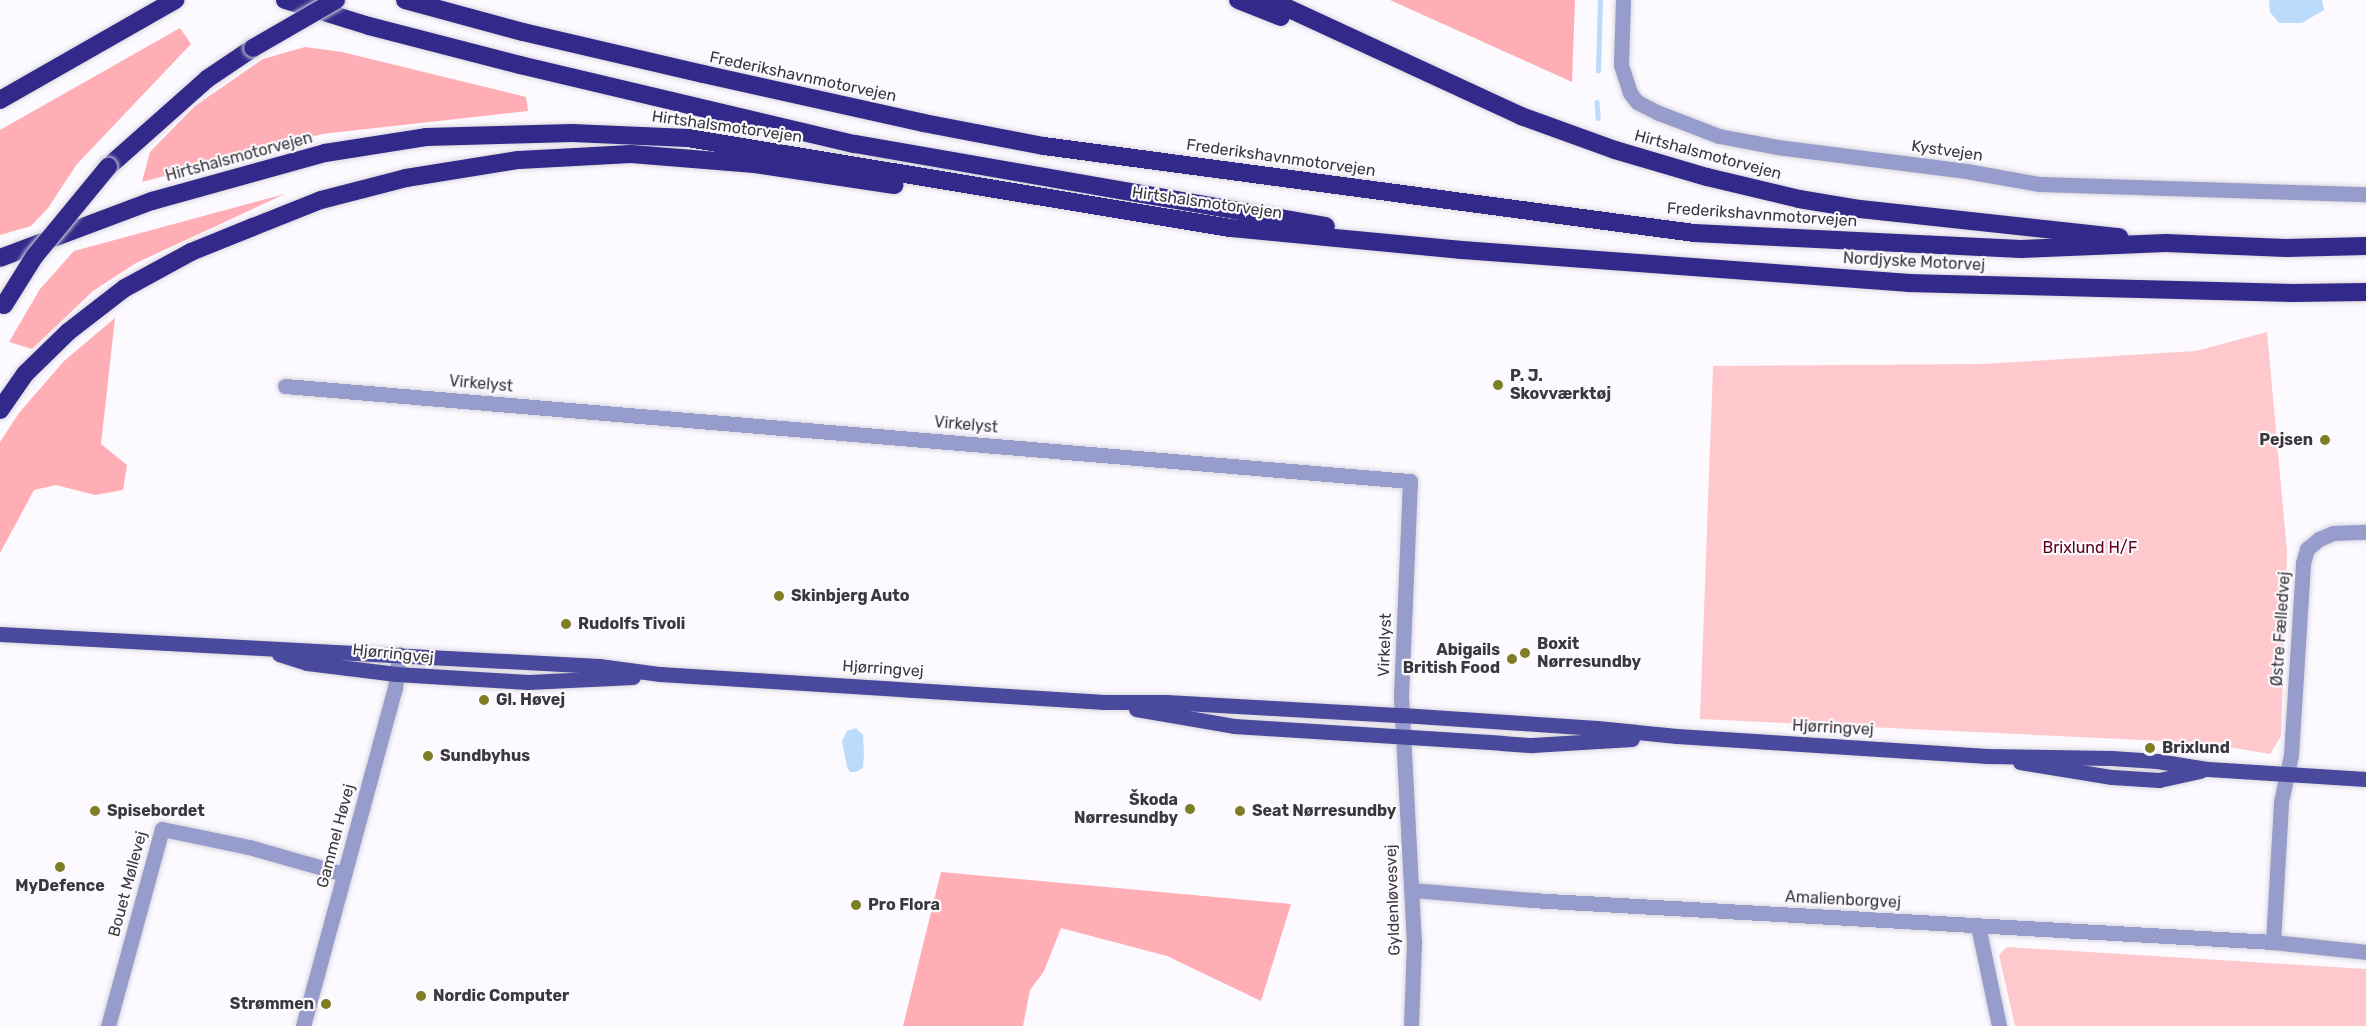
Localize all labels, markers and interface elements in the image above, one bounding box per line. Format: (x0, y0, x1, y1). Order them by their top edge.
street label: Frederikshavnmotorvejen (708, 48, 898, 106)
street label: Hirtshalsmotorvejen (651, 107, 803, 147)
street label: Hirtshalsmotorvejen (1632, 126, 1784, 184)
street label: Hirtshalsmotorvejen (163, 128, 315, 186)
street label: Frederikshavnmotorvejen (1185, 135, 1377, 181)
street label: Kystvejen (1910, 136, 1984, 166)
street label: Hirtshalsmotorvejen (1131, 183, 1283, 223)
street label: Frederikshavnmotorvejen (1666, 199, 1858, 231)
street label: Nordjyske Motorvej (1842, 249, 1986, 275)
place label: P. J. Skovværktøj (1510, 366, 1611, 404)
street label: Virkelyst (448, 372, 514, 396)
marker: P. J. Skovværktøj (1491, 378, 1505, 392)
street label: Virkelyst (933, 413, 999, 437)
place label: Pejsen (2259, 430, 2313, 450)
marker: Pejsen (2318, 433, 2332, 447)
park label: Brixlund H/F (2043, 538, 2137, 558)
street label: Østre Fælledvej (2267, 571, 2295, 687)
place label: Skinbjerg Auto (791, 586, 910, 606)
marker: Skinbjerg Auto (772, 589, 786, 603)
street label: Virkelyst (1374, 613, 1396, 677)
place label: Rudolfs Tivoli (578, 614, 686, 634)
marker: Rudolfs Tivoli (559, 617, 573, 631)
place label: Boxit Nørresundby (1537, 634, 1641, 672)
street label: Hjørringvej (351, 640, 435, 668)
place label: Abigails British Food (1403, 640, 1500, 678)
marker: Boxit Nørresundby (1518, 646, 1532, 660)
marker: Abigails British Food (1505, 652, 1519, 666)
street label: Hjørringvej (842, 657, 924, 681)
place label: Gl. Høvej (496, 690, 565, 710)
marker: Gl. Høvej (477, 693, 491, 707)
street label: Hjørringvej (1792, 716, 1874, 740)
place label: Brixlund (2162, 738, 2230, 758)
marker: Brixlund (2143, 741, 2157, 755)
place label: Sundbyhus (440, 746, 530, 766)
marker: Sundbyhus (421, 749, 435, 763)
street label: Gammel Høvej (313, 782, 359, 890)
place label: Škoda Nørresundby (1074, 790, 1178, 828)
place label: Spisebordet (107, 801, 205, 821)
place label: Seat Nørresundby (1252, 801, 1396, 821)
marker: Škoda Nørresundby (1183, 802, 1197, 816)
marker: Spisebordet (88, 804, 102, 818)
marker: Seat Nørresundby (1233, 804, 1247, 818)
street label: Bouet Møllevej (105, 829, 151, 939)
street label: Gyldenløvesvej (1381, 844, 1405, 956)
marker: MyDefence (53, 860, 67, 874)
place label: MyDefence (15, 876, 105, 896)
street label: Amalienborgvej (1785, 887, 1901, 913)
place label: Pro Flora (868, 895, 940, 915)
marker: Pro Flora (849, 898, 863, 912)
place label: Nordic Computer (433, 986, 569, 1006)
marker: Nordic Computer (414, 989, 428, 1003)
place label: Strømmen (230, 994, 314, 1014)
marker: Strømmen (319, 997, 333, 1011)

